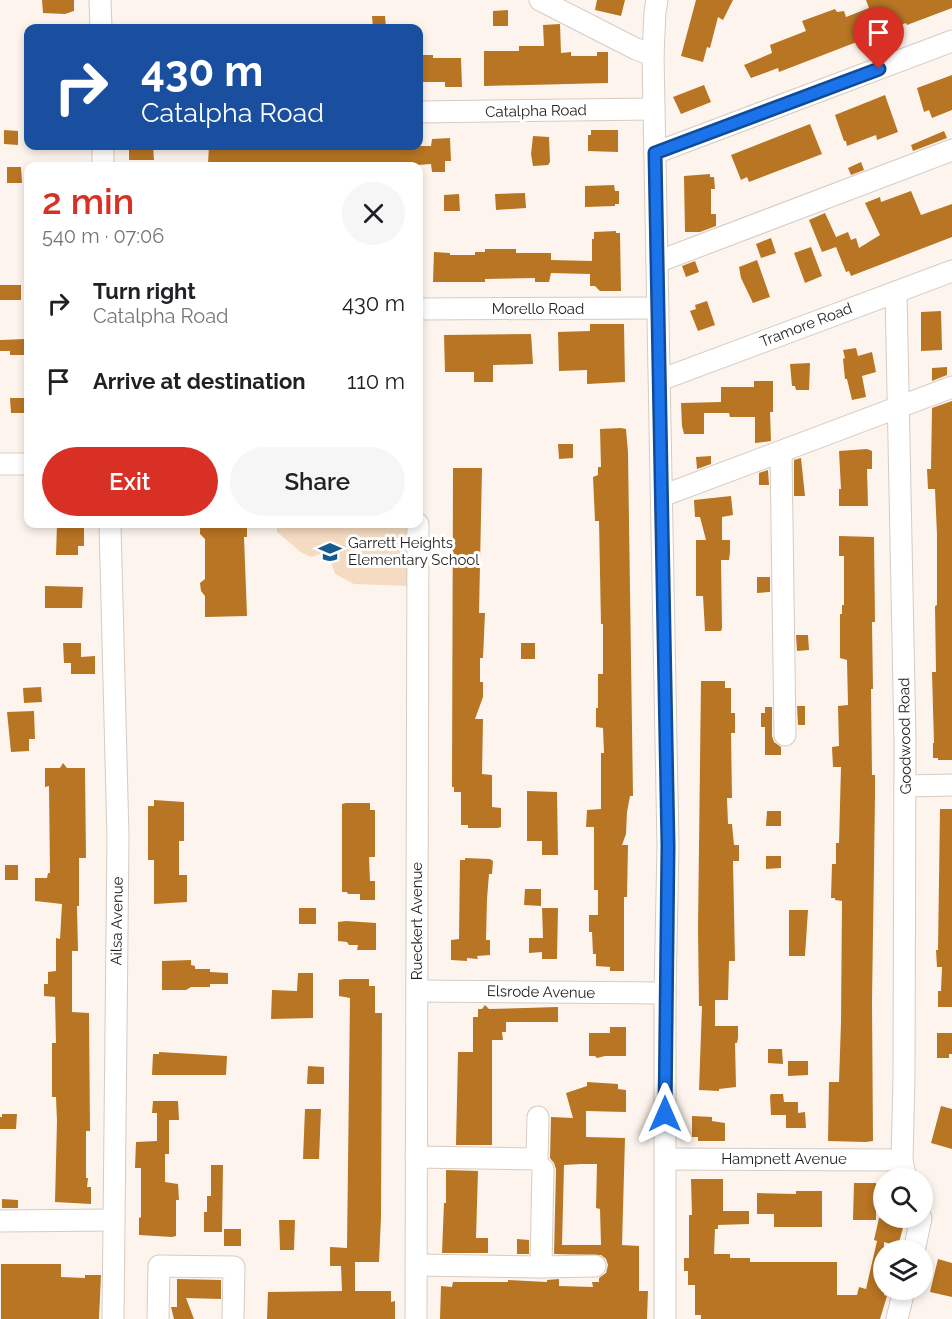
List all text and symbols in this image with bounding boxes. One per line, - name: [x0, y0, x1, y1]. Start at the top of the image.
- pin: [853, 7, 904, 69]
- icon: arrive: [862, 16, 895, 49]
- text: 430 m: [141, 47, 263, 96]
- icon: right: [42, 48, 120, 126]
- text: Catalpha Road: [141, 97, 324, 128]
- street label: Catalpha Road: [485, 101, 587, 121]
- text: 2 min: [42, 180, 134, 222]
- button: close: [342, 182, 405, 245]
- text: 540 m · 07:06: [42, 224, 164, 248]
- text: Turn right: [93, 278, 196, 304]
- icon: right: [42, 287, 75, 320]
- text: 430 m: [342, 290, 405, 316]
- street label: Tramore Road: [757, 299, 855, 351]
- street label: Morello Road: [492, 300, 584, 318]
- text: Catalpha Road: [93, 304, 229, 328]
- icon: arrive: [42, 365, 75, 398]
- text: Arrive at destination: [93, 368, 306, 394]
- text: 110 m: [347, 368, 405, 394]
- button: Exit: [42, 447, 218, 516]
- button: Share: [230, 447, 405, 516]
- place label: Garrett Heights Elementary School: [348, 534, 480, 569]
- school or university icon: Garrett Heights Elementary School: [317, 539, 343, 565]
- street label: Goodwood Road: [895, 677, 915, 795]
- street label: Rueckert Avenue: [408, 862, 426, 980]
- street label: Ailsa Avenue: [107, 876, 127, 966]
- street label: Elsrode Avenue: [487, 982, 596, 1002]
- position arrow: [633, 1082, 697, 1146]
- street label: Hampnett Avenue: [721, 1150, 847, 1168]
- map controls: [873, 1168, 933, 1300]
- button: search: [873, 1168, 933, 1228]
- button: layers: [873, 1240, 933, 1300]

